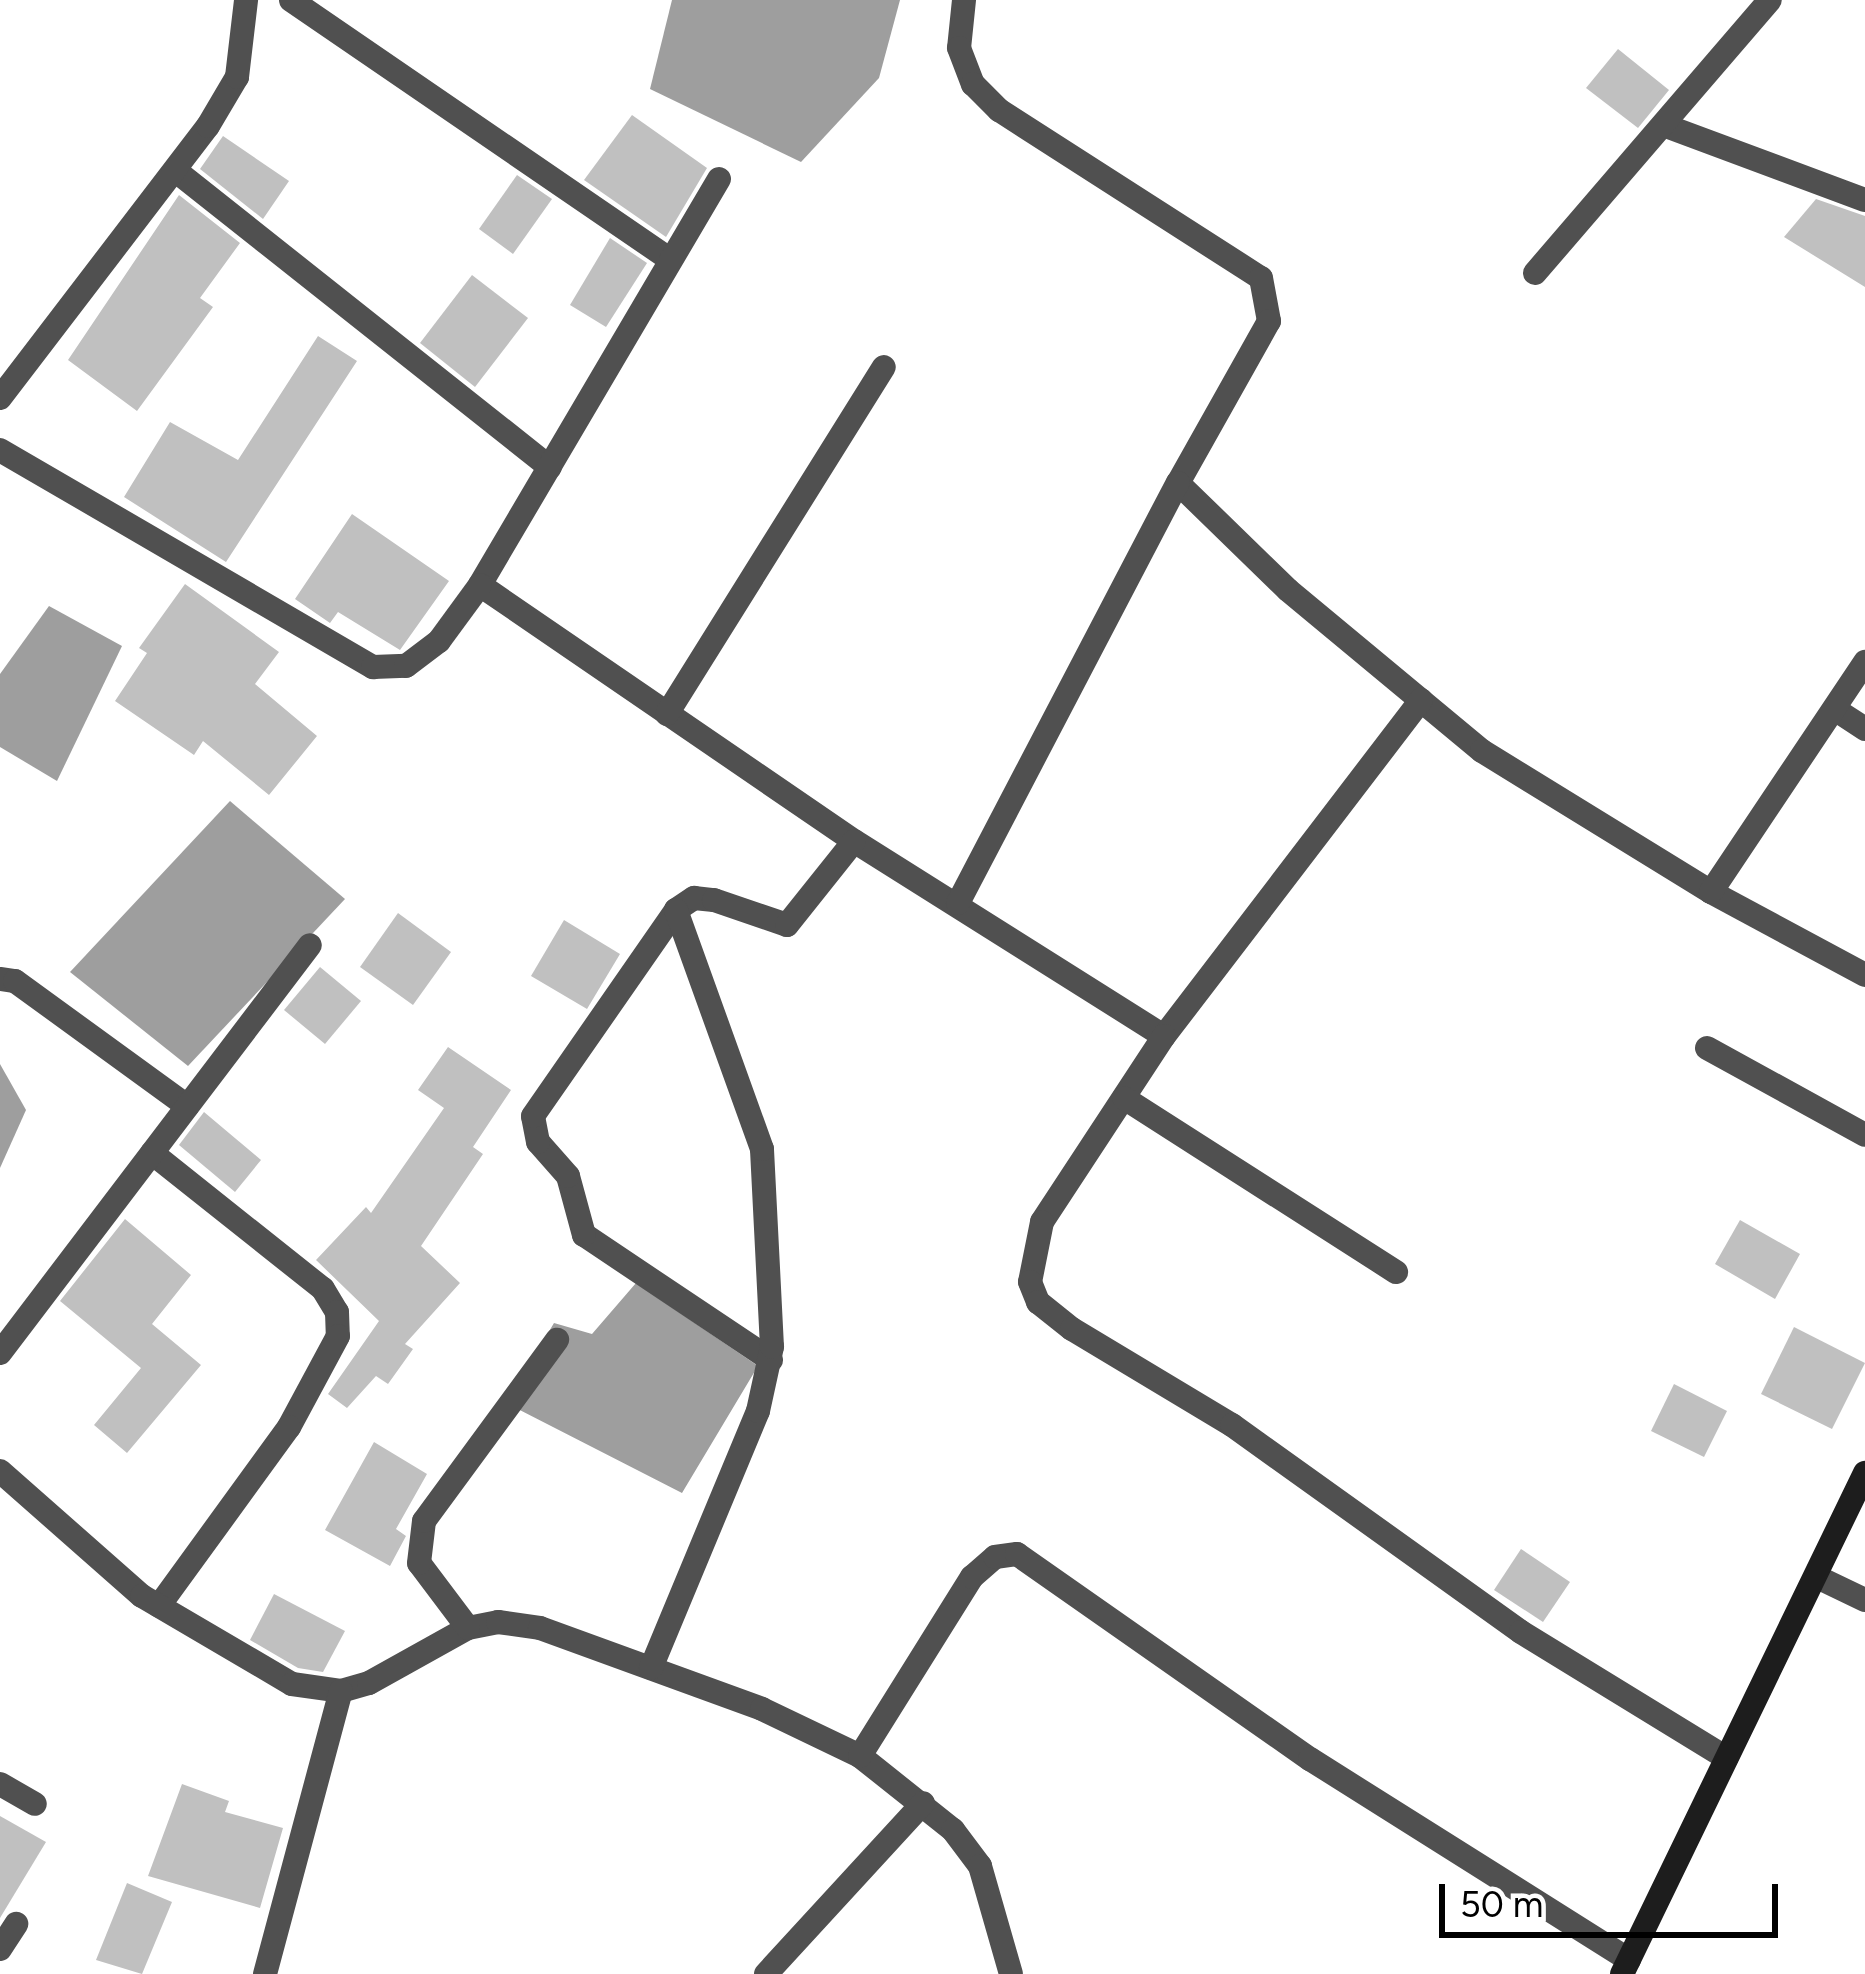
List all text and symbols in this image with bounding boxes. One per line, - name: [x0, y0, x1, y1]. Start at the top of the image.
- scale bar: [1445, 1860, 1784, 1934]
- text: 50 m: [1460, 1883, 1543, 1926]

